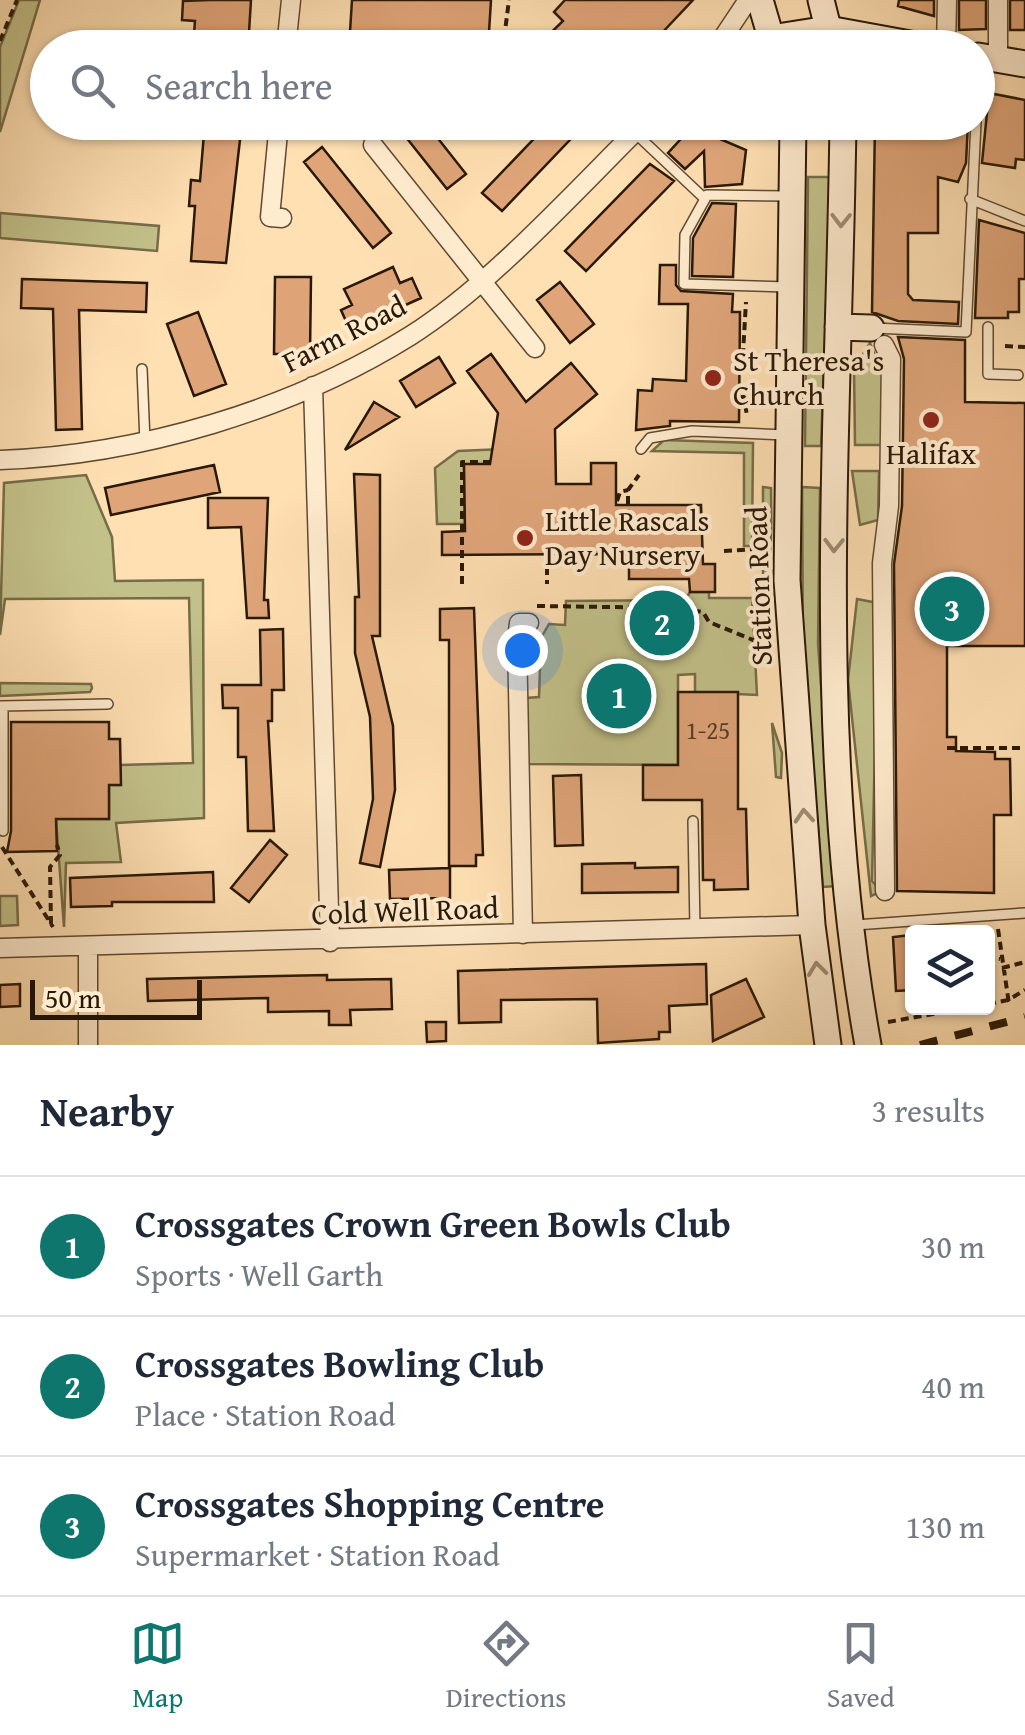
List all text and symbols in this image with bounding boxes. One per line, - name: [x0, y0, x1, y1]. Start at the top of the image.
- search box: [30, 30, 995, 140]
- text: Search here: [145, 57, 333, 113]
- icon: search: [65, 58, 120, 113]
- one-way arrow: [831, 212, 852, 228]
- street label: Farm Road: [274, 283, 413, 383]
- place label: St Theresa's Church: [733, 338, 884, 416]
- marker: St Theresa's Church: [702, 367, 724, 389]
- marker: Halifax: [920, 409, 942, 431]
- place label: Halifax: [886, 431, 977, 475]
- place label: Little Rascals Day Nursery: [545, 498, 710, 576]
- street label: Station Road: [733, 505, 783, 667]
- marker: Little Rascals Day Nursery: [514, 527, 536, 549]
- one-way arrow: [823, 538, 845, 553]
- pin: 3: [920, 572, 984, 646]
- pin: 2: [630, 586, 694, 660]
- your location: [497, 625, 548, 676]
- pin: 1: [586, 658, 652, 734]
- house number: 1-25: [686, 712, 730, 748]
- one-way arrow: [793, 808, 815, 824]
- street label: Cold Well Road: [311, 885, 499, 935]
- map controls: [905, 925, 995, 1015]
- button: layers: [905, 925, 995, 1015]
- one-way arrow: [808, 961, 829, 977]
- scale bar: [30, 975, 202, 1020]
- text: 50 m: [45, 977, 101, 1018]
- text: Nearby: [40, 1080, 174, 1141]
- text: 3 results: [872, 1087, 985, 1134]
- text: Crossgates Crown Green Bowls Club: [135, 1195, 731, 1251]
- text: 1: [64, 1223, 81, 1270]
- text: 30 m: [921, 1223, 985, 1270]
- text: Sports · Well Garth: [135, 1251, 383, 1298]
- text: Crossgates Bowling Club: [135, 1335, 544, 1391]
- text: 2: [64, 1363, 81, 1410]
- text: 40 m: [921, 1363, 985, 1410]
- text: Place · Station Road: [135, 1391, 396, 1438]
- text: Crossgates Shopping Centre: [135, 1475, 605, 1531]
- text: 3: [64, 1503, 81, 1550]
- text: 130 m: [906, 1503, 985, 1550]
- text: Supermarket · Station Road: [135, 1531, 500, 1578]
- tab: Map: [130, 1616, 185, 1717]
- tab: Directions: [446, 1616, 566, 1717]
- tab: Saved: [827, 1616, 895, 1717]

